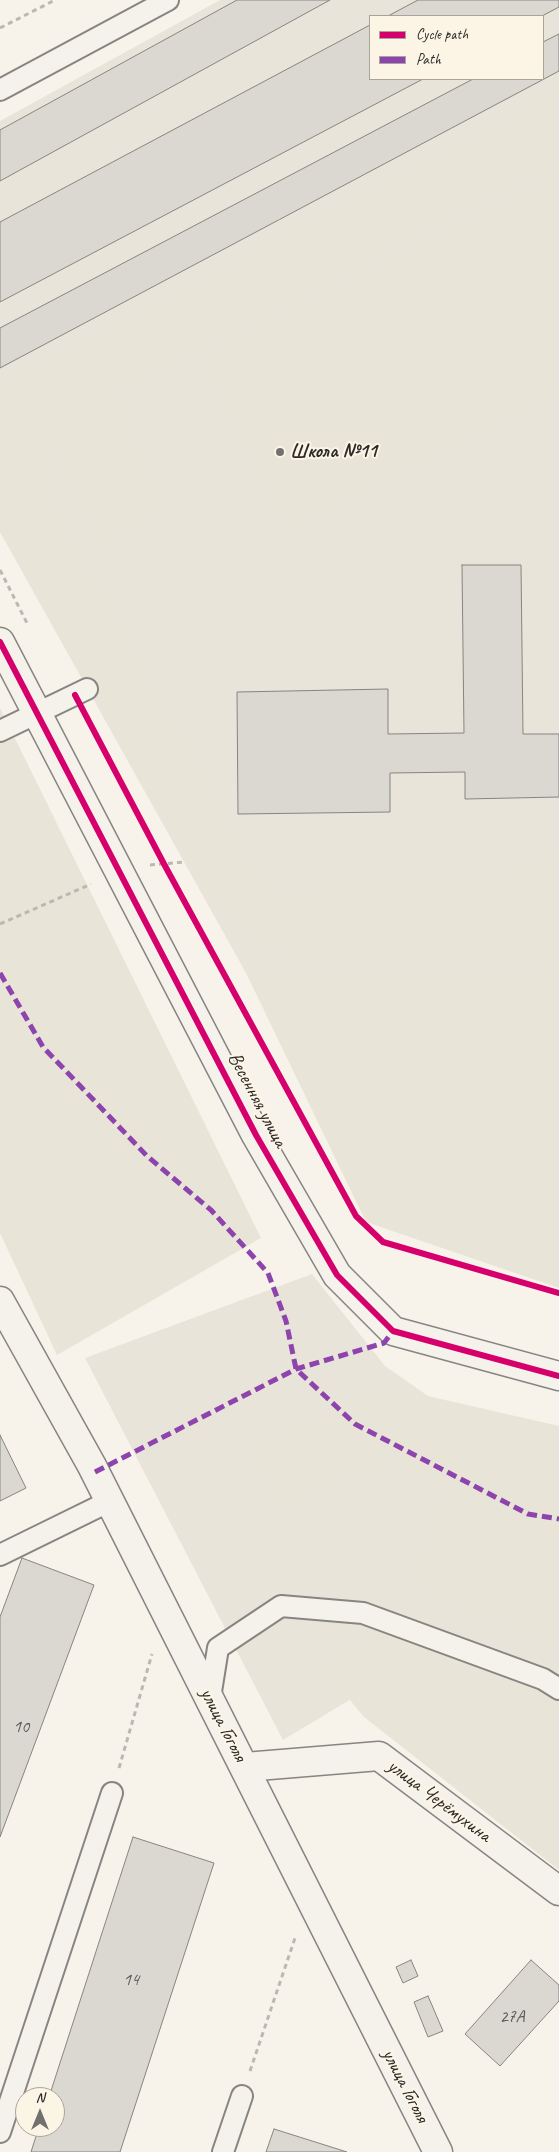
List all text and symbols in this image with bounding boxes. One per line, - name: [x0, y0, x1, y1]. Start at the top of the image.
- legend: [369, 15, 544, 80]
- text: Cycle path: [416, 25, 468, 44]
- text: Path: [416, 50, 441, 69]
- place label: Школа №11: [290, 440, 377, 464]
- marker: Школа №11: [274, 446, 286, 458]
- street label: Весенняя улица: [222, 1048, 292, 1152]
- street label: улица Гоголя: [194, 1684, 252, 1766]
- house number: 10: [13, 1716, 29, 1738]
- street label: улица Черёмухина: [382, 1754, 496, 1848]
- house number: 14: [123, 1969, 139, 1991]
- house number: 27А: [499, 2006, 525, 2028]
- street label: улица Гоголя: [376, 2045, 434, 2127]
- north arrow: [15, 2087, 65, 2137]
- text: N: [36, 2089, 44, 2106]

